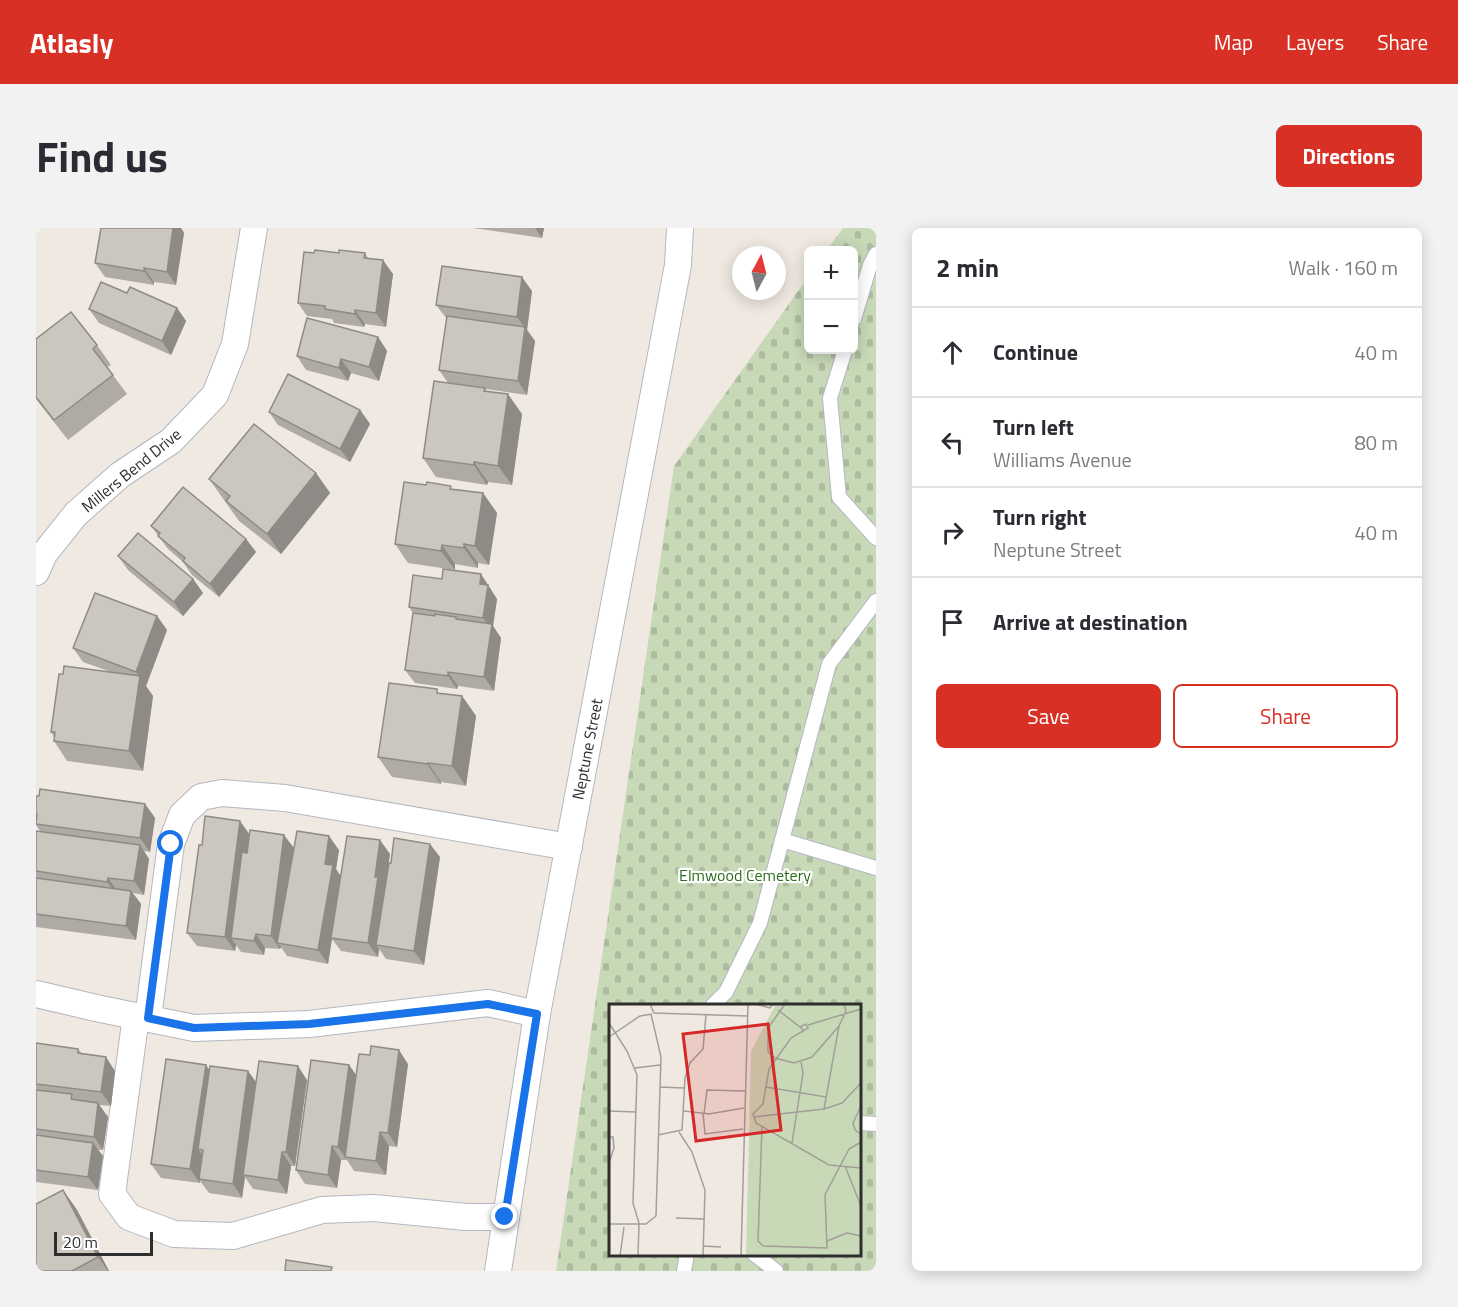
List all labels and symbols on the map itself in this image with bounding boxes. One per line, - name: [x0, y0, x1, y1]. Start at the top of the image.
- north arrow: [732, 246, 786, 300]
- street label: Millers Bend Drive: [76, 422, 186, 518]
- street label: Neptune Street: [565, 696, 609, 802]
- route start: [157, 830, 183, 856]
- park label: Elmwood Cemetery: [679, 863, 811, 887]
- inset map: [609, 1004, 861, 1256]
- route end: [491, 1203, 517, 1229]
- scale bar: [54, 1229, 153, 1256]

